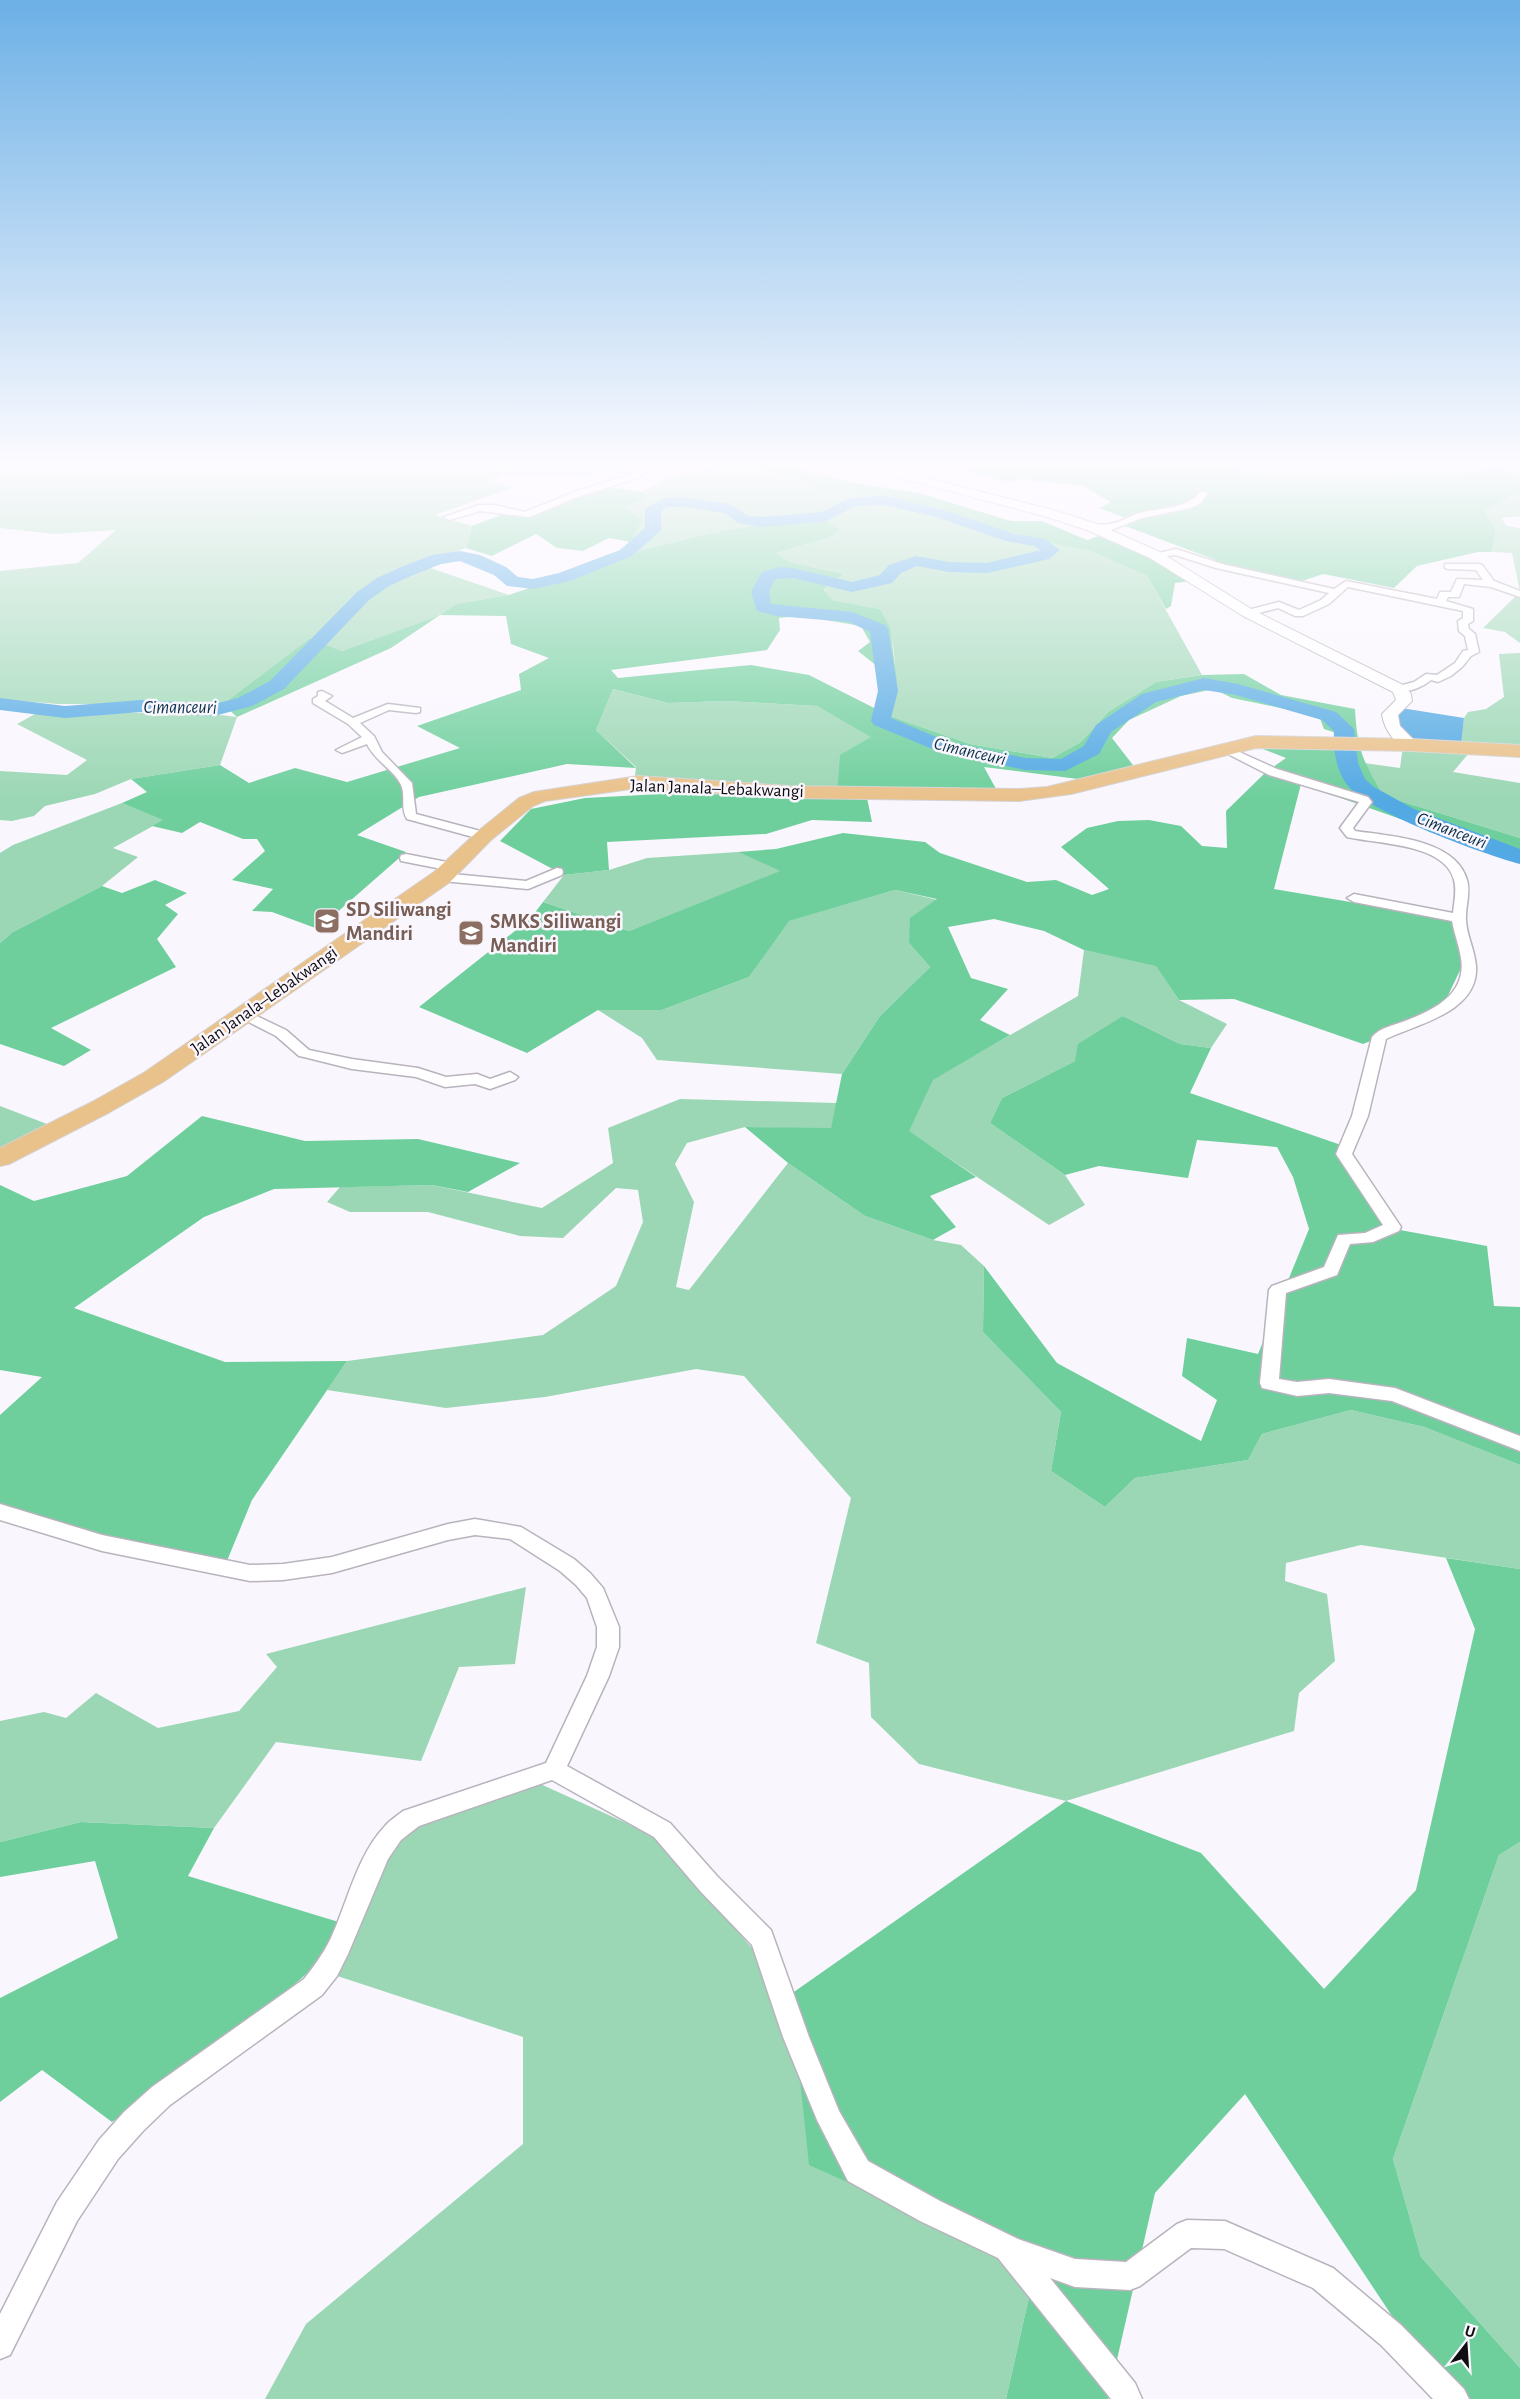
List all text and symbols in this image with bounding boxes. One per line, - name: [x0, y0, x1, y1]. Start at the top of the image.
- water label: Cimanceuri: [143, 699, 217, 717]
- water label: Cimanceuri: [932, 735, 1008, 769]
- street label: Jalan Janala–Lebakwangi: [630, 777, 804, 801]
- water label: Cimanceuri: [1414, 809, 1489, 852]
- place label: SD Siliwangi Mandiri: [346, 899, 452, 944]
- school or university icon: SD Siliwangi Mandiri: [312, 906, 342, 936]
- place label: SMKS Siliwangi Mandiri: [490, 911, 621, 956]
- school or university icon: SMKS Siliwangi Mandiri: [456, 918, 486, 948]
- street label: Jalan Janala–Lebakwangi: [188, 944, 341, 1058]
- north arrow: [1436, 2315, 1496, 2375]
- text: U: [1463, 2322, 1477, 2341]

